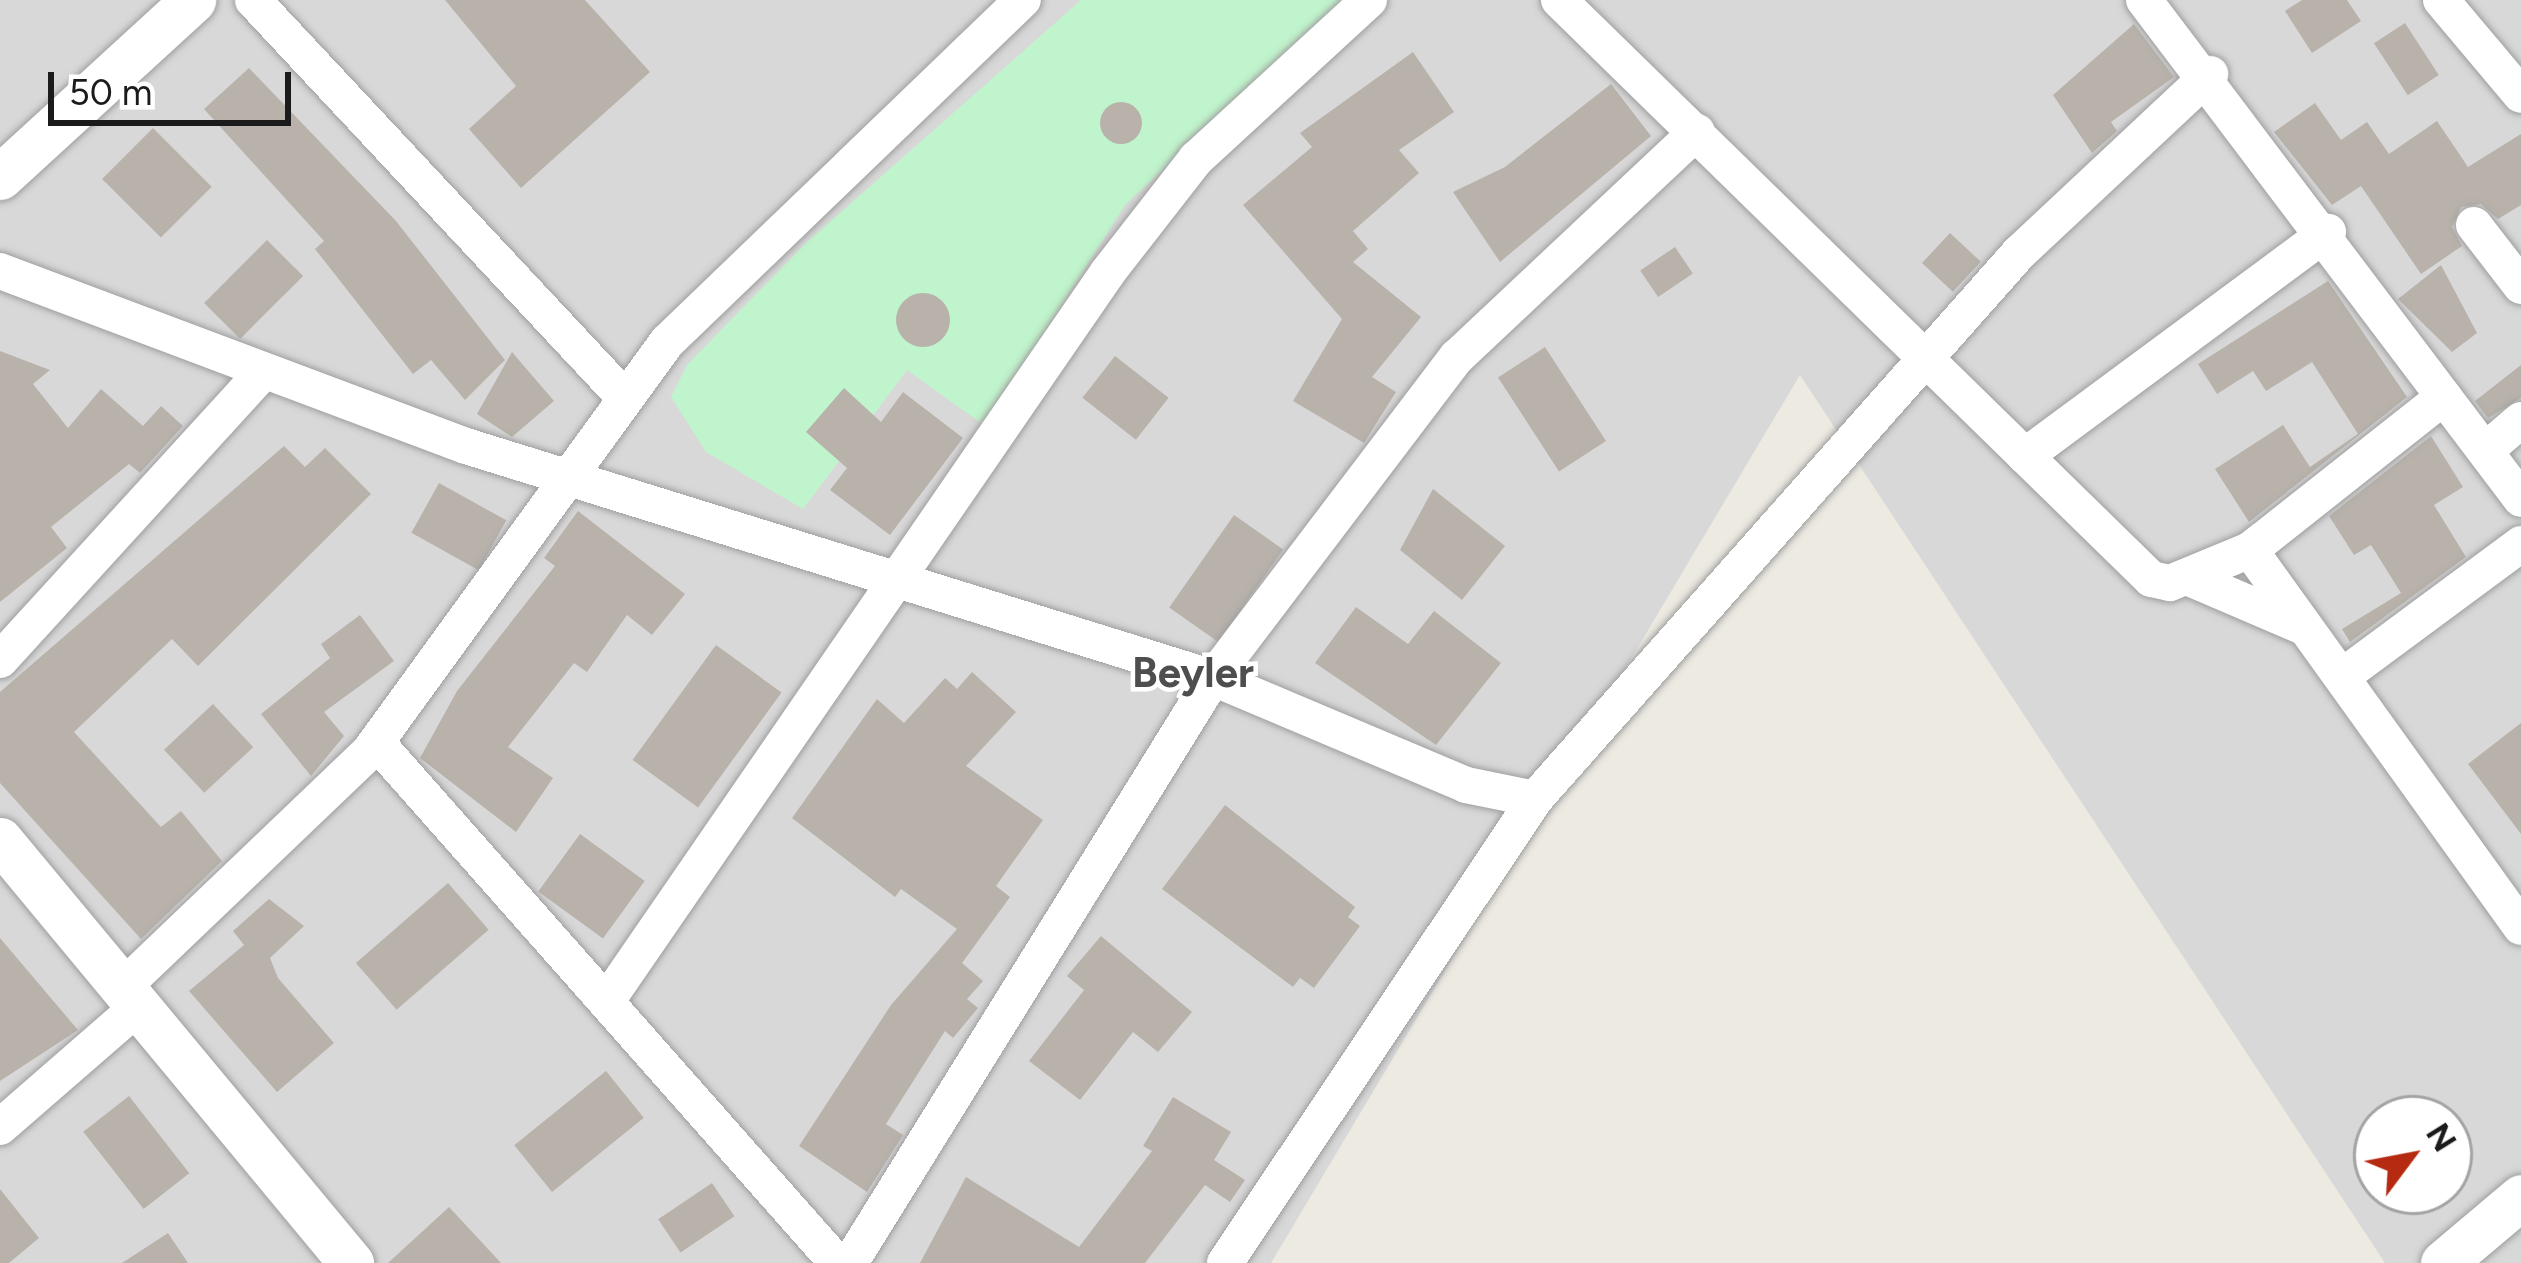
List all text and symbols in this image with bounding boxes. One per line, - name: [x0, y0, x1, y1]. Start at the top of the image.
- scale bar: [54, 48, 297, 122]
- text: 50 m: [69, 71, 152, 114]
- district label: Beyler: [1132, 648, 1254, 698]
- north arrow: [2353, 1095, 2473, 1215]
- text: N: [2418, 1116, 2465, 1158]

